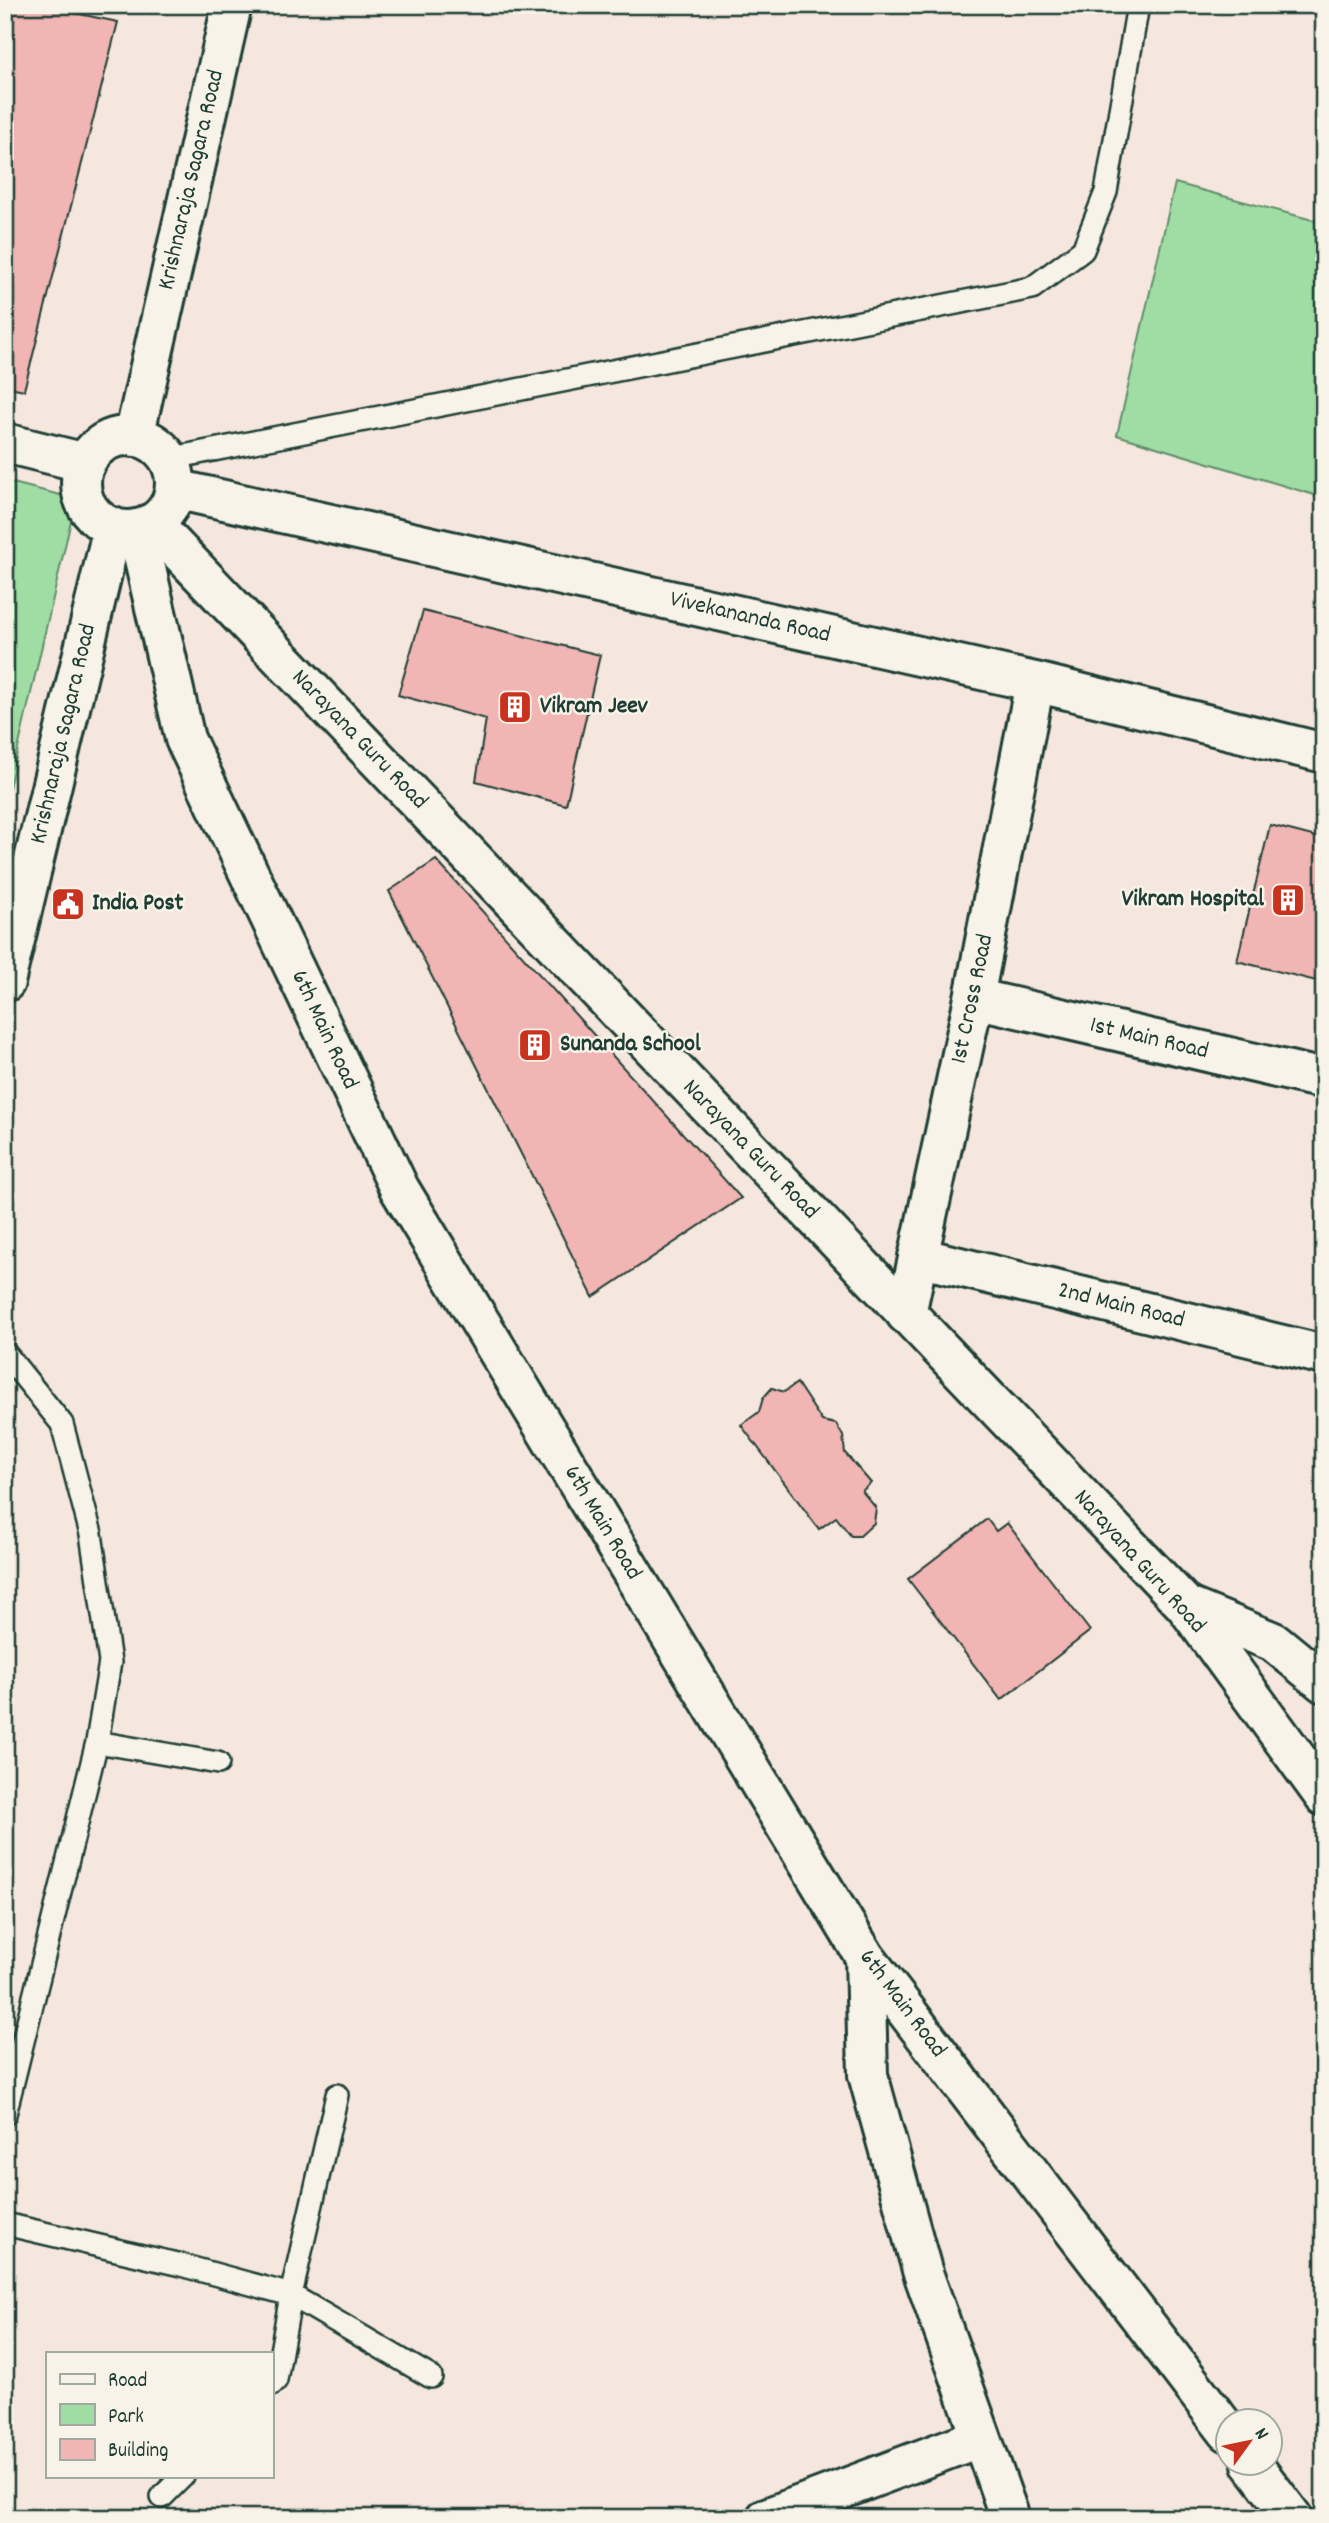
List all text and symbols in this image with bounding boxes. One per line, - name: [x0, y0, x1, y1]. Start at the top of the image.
- street label: Krishnaraja Sagara Road: [150, 66, 234, 294]
- street label: Vivekananda Road: [666, 583, 834, 653]
- street label: Krishnaraja Sagara Road: [22, 620, 106, 848]
- street label: Narayana Guru Road: [283, 662, 435, 818]
- building icon: Vikram Jeev: [496, 688, 534, 726]
- place label: Vikram Jeev: [540, 690, 649, 724]
- building icon: Vikram Hospital: [1269, 881, 1307, 919]
- place label: Vikram Hospital: [1122, 883, 1264, 917]
- public building icon: India Post: [49, 885, 87, 923]
- place label: India Post: [92, 887, 184, 921]
- street label: 1st Cross Road: [943, 931, 1003, 1067]
- street label: 6th Main Road: [281, 965, 367, 1095]
- street label: 1st Main Road: [1086, 1009, 1212, 1069]
- building icon: Sunanda School: [516, 1026, 554, 1064]
- place label: Sunanda School: [560, 1028, 701, 1062]
- street label: Narayana Guru Road: [674, 1072, 826, 1228]
- street label: 2nd Main Road: [1054, 1274, 1188, 1338]
- street label: 6th Main Road: [554, 1459, 650, 1587]
- street label: Narayana Guru Road: [1065, 1482, 1213, 1642]
- street label: 6th Main Road: [850, 1943, 954, 2065]
- legend: [46, 2352, 273, 2478]
- text: Road: [108, 2367, 147, 2397]
- text: Park: [108, 2403, 144, 2433]
- north arrow: [1214, 2408, 1284, 2478]
- text: N: [1246, 2423, 1274, 2446]
- text: Building: [108, 2437, 168, 2467]

